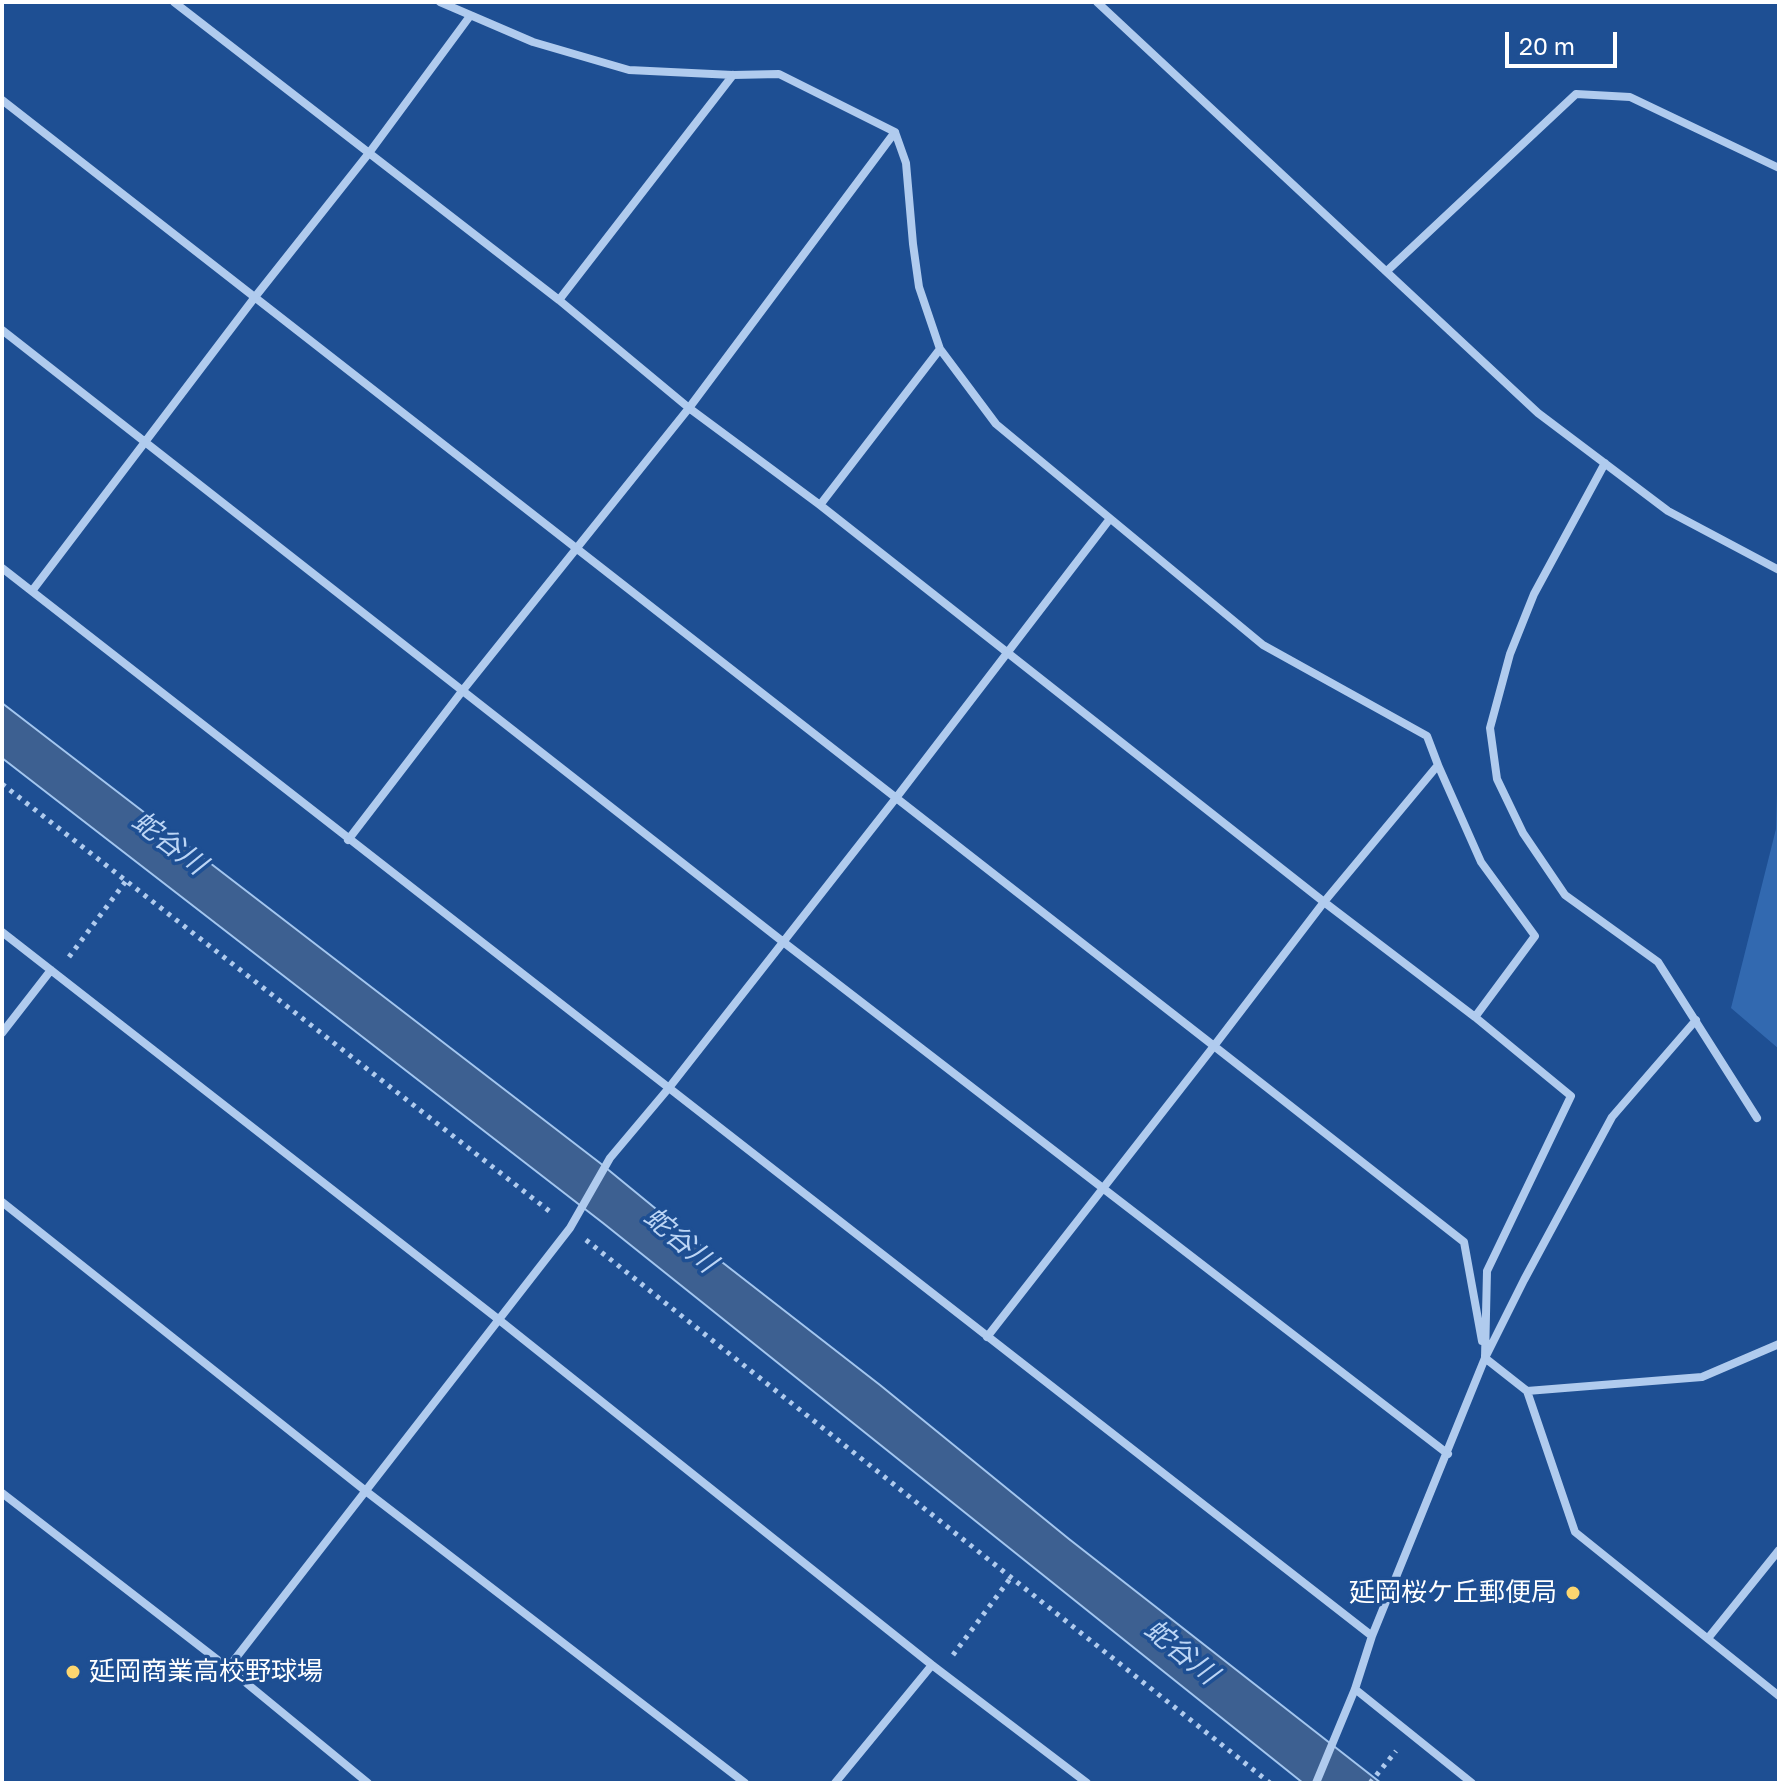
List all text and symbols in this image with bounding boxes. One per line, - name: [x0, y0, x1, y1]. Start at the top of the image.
- scale bar: [1509, 16, 1621, 66]
- text: 20 m: [1519, 31, 1575, 60]
- water label: 蛇谷川: [125, 804, 213, 882]
- water label: 蛇谷川: [637, 1200, 723, 1280]
- place label: 延岡桜ケ丘郵便局: [1349, 1577, 1557, 1609]
- marker: 延岡桜ケ丘郵便局: [1564, 1584, 1582, 1602]
- water label: 蛇谷川: [1138, 1613, 1224, 1691]
- place label: 延岡商業高校野球場: [89, 1656, 323, 1688]
- marker: 延岡商業高校野球場: [64, 1663, 82, 1681]

